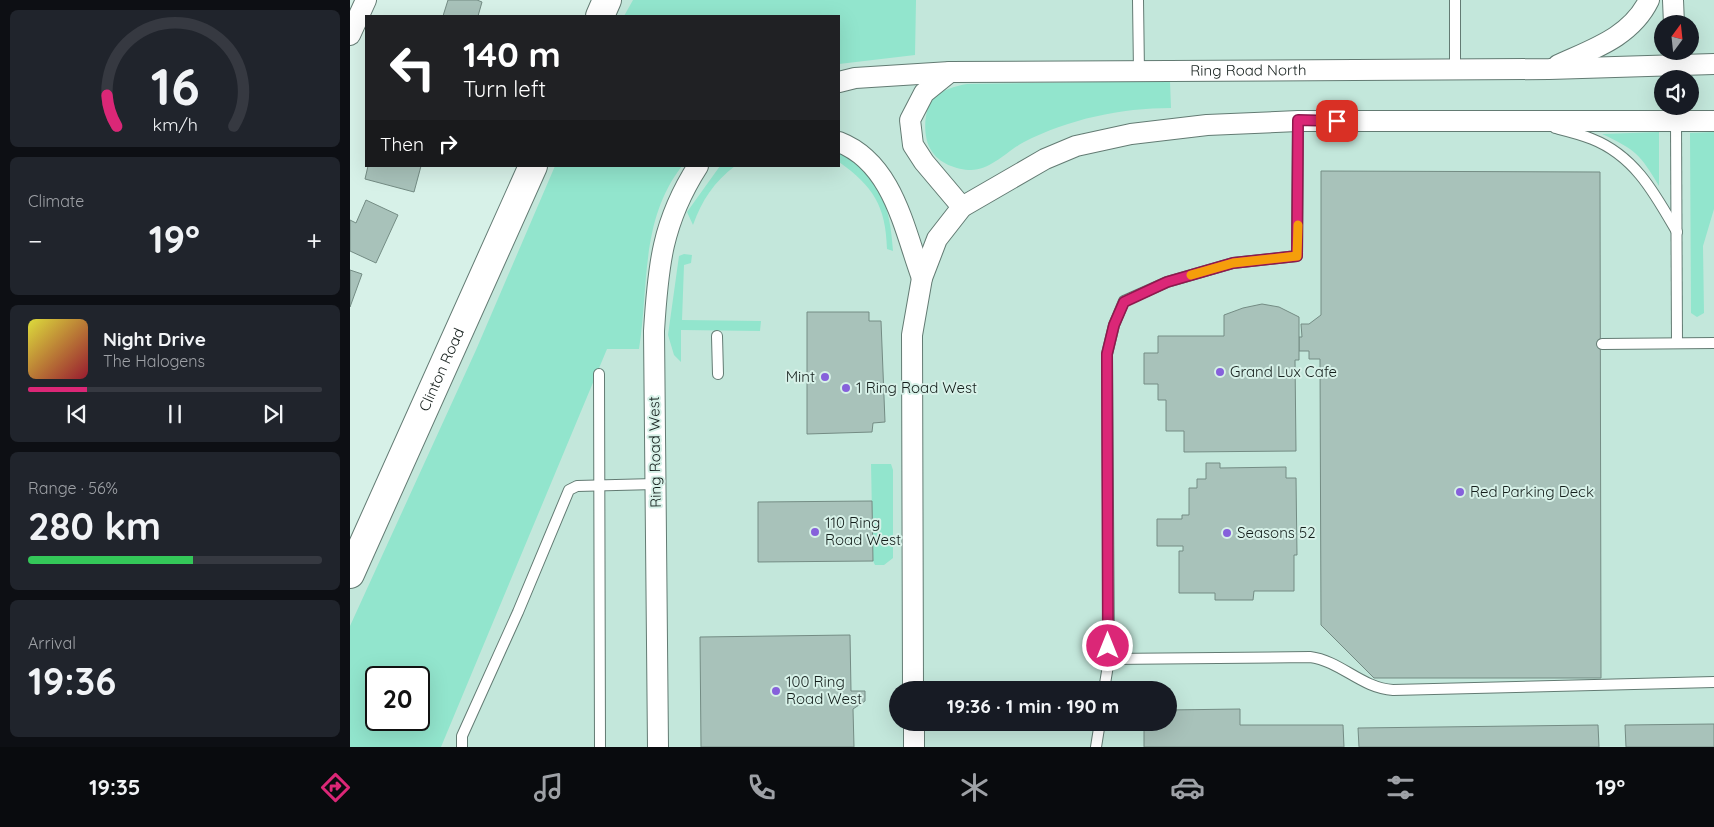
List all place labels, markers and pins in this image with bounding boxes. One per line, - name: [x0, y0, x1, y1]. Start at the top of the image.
- pin: [1316, 100, 1358, 142]
- place label: Grand Lux Cafe: [1230, 362, 1337, 381]
- marker: Grand Lux Cafe: [1214, 366, 1226, 378]
- place label: Mint: [786, 367, 815, 386]
- marker: Mint: [819, 371, 831, 383]
- place label: 1 Ring Road West: [856, 378, 977, 397]
- marker: 1 Ring Road West: [840, 382, 852, 394]
- place label: Red Parking Deck: [1470, 482, 1594, 501]
- marker: Red Parking Deck: [1454, 486, 1466, 498]
- place label: 110 Ring Road West: [825, 513, 901, 549]
- place label: Seasons 52: [1237, 523, 1315, 542]
- marker: 110 Ring Road West: [809, 526, 821, 538]
- marker: Seasons 52: [1221, 527, 1233, 539]
- place label: 100 Ring Road West: [786, 672, 862, 708]
- marker: 100 Ring Road West: [770, 685, 782, 697]

